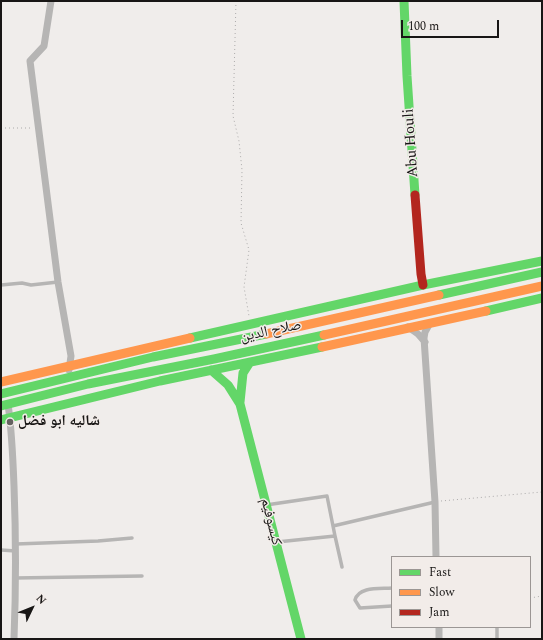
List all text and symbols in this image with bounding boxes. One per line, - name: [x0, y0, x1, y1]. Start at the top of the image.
- scale bar: [403, 12, 501, 38]
- text: 100 m: [408, 17, 439, 36]
- street label: Abu Houli: [401, 108, 423, 178]
- street label: صلاح الدين: [239, 317, 303, 347]
- place label: شاليه ابو فضل: [18, 413, 100, 431]
- marker: شاليه ابو فضل: [5, 417, 15, 427]
- street label: كيسوفيم: [255, 496, 285, 548]
- legend: [391, 556, 531, 628]
- text: Fast: [429, 563, 451, 582]
- text: Slow: [429, 583, 454, 602]
- north arrow: [12, 588, 52, 628]
- text: N: [32, 590, 50, 609]
- text: Jam: [429, 603, 450, 622]

